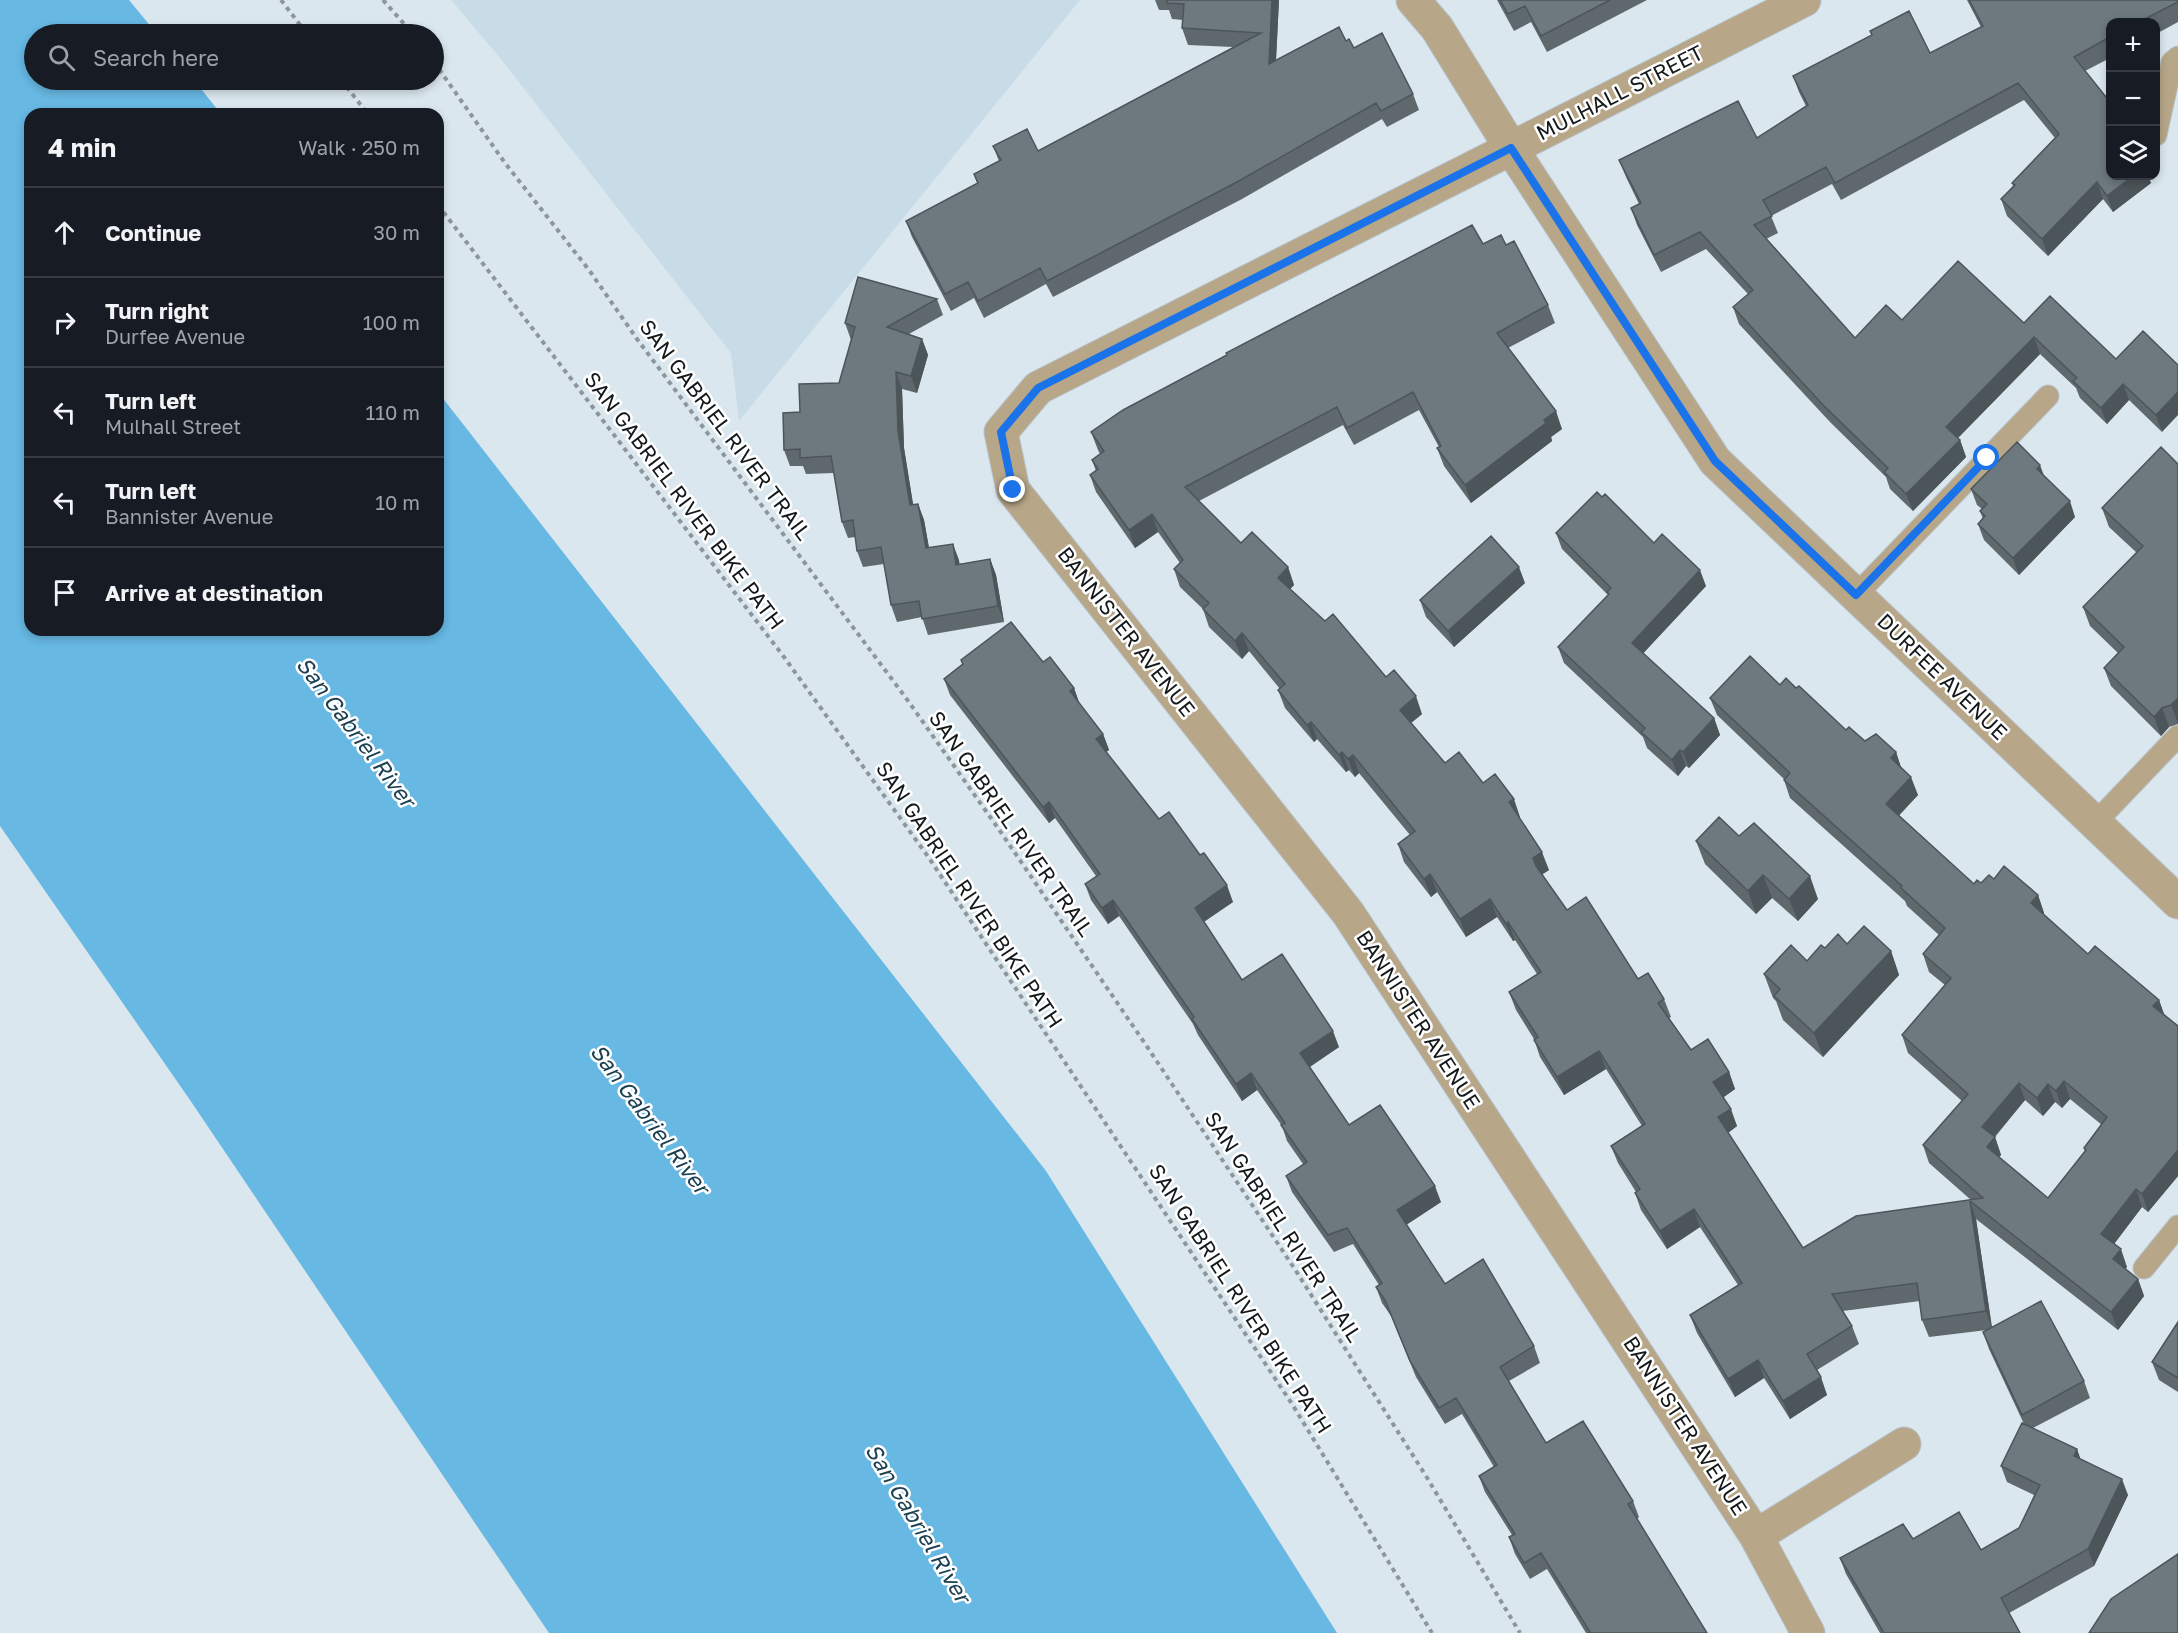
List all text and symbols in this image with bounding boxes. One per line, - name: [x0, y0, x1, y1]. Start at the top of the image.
- map controls: [2106, 18, 2160, 180]
- button: +: [2106, 18, 2160, 72]
- search box: [24, 24, 444, 90]
- street label: MULHALL STREET: [1532, 39, 1707, 145]
- icon: search: [45, 41, 78, 74]
- text: Search here: [93, 44, 219, 71]
- button: −: [2106, 72, 2160, 126]
- button: layers: [2106, 126, 2160, 180]
- text: 4 min: [48, 132, 116, 163]
- text: Walk · 250 m: [298, 135, 420, 159]
- icon: ahead: [48, 216, 81, 249]
- text: Continue: [105, 219, 201, 246]
- text: 30 m: [373, 220, 420, 244]
- text: Turn right: [105, 297, 209, 324]
- icon: right: [48, 306, 81, 339]
- text: 100 m: [363, 310, 420, 334]
- street label: SAN GABRIEL RIVER TRAIL: [634, 314, 817, 545]
- text: Durfee Avenue: [105, 324, 245, 348]
- street label: SAN GABRIEL RIVER BIKE PATH: [579, 366, 790, 634]
- text: Turn left: [105, 387, 196, 414]
- icon: left: [48, 396, 81, 429]
- text: 110 m: [366, 400, 420, 424]
- text: Mulhall Street: [105, 414, 241, 438]
- route start: [1973, 444, 1999, 470]
- route end: [999, 476, 1025, 502]
- text: Turn left: [105, 477, 196, 504]
- icon: left: [48, 486, 81, 519]
- text: 10 m: [375, 490, 420, 514]
- text: Bannister Avenue: [105, 504, 273, 528]
- street label: BANNISTER AVENUE: [1053, 541, 1201, 721]
- icon: arrive: [48, 576, 81, 609]
- text: Arrive at destination: [105, 579, 323, 606]
- street label: DURFEE AVENUE: [1872, 608, 2013, 745]
- water label: San Gabriel River: [291, 651, 424, 815]
- street label: SAN GABRIEL RIVER TRAIL: [924, 706, 1100, 941]
- street label: SAN GABRIEL RIVER BIKE PATH: [871, 756, 1069, 1033]
- street label: BANNISTER AVENUE: [1351, 925, 1486, 1114]
- water label: San Gabriel River: [585, 1038, 718, 1202]
- street label: SAN GABRIEL RIVER TRAIL: [1200, 1107, 1368, 1346]
- street label: SAN GABRIEL RIVER BIKE PATH: [1144, 1159, 1338, 1438]
- street label: BANNISTER AVENUE: [1618, 1331, 1753, 1520]
- water label: San Gabriel River: [860, 1438, 978, 1610]

